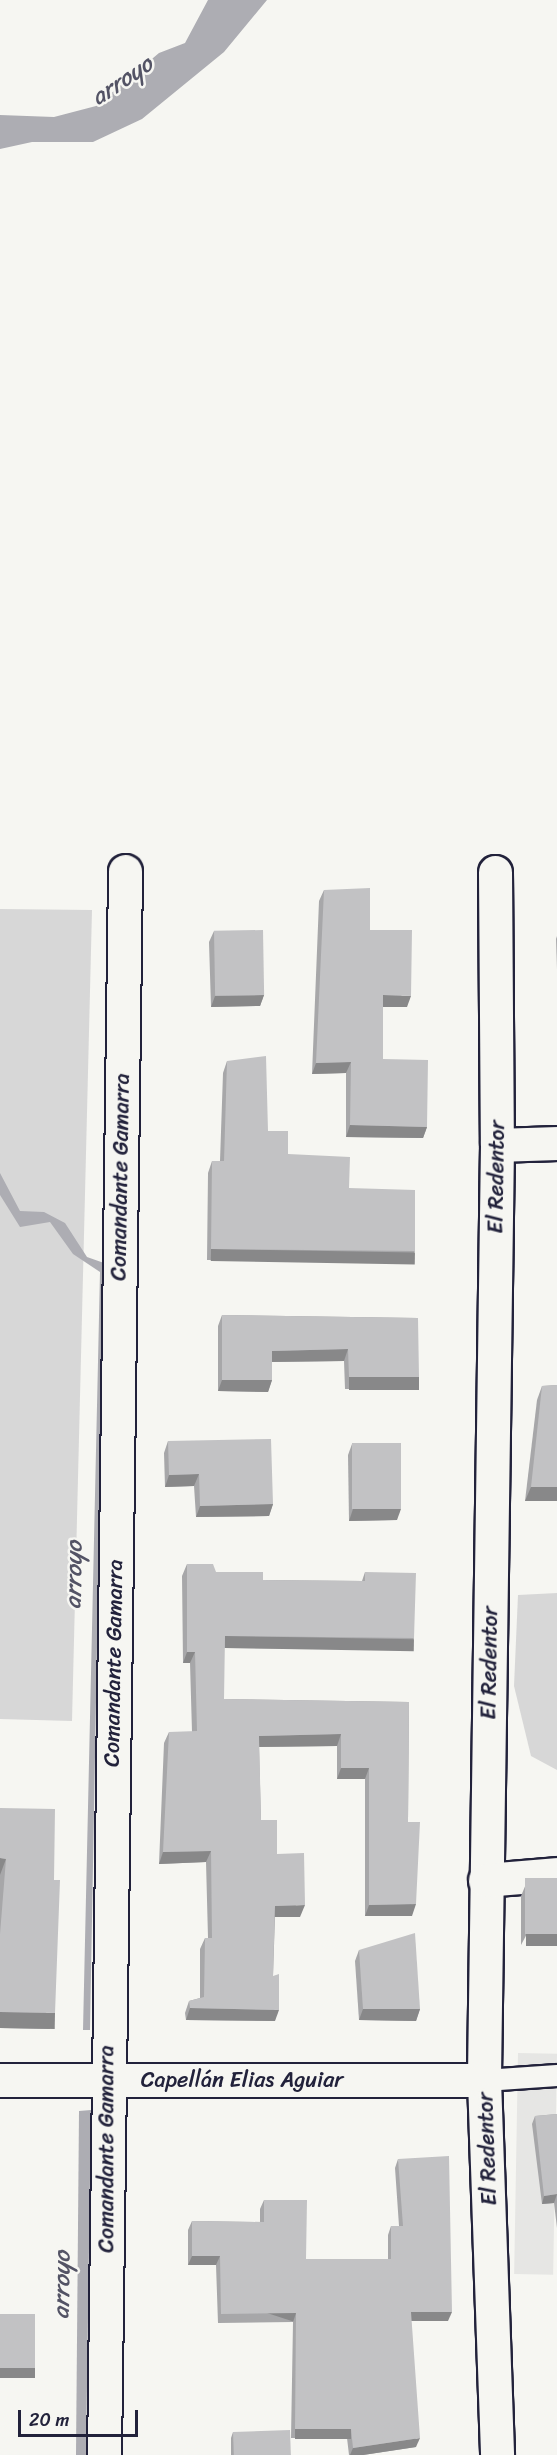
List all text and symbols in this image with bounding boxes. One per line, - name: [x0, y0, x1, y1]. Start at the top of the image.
- water label: arroyo: [86, 50, 158, 112]
- street label: Comandante Gamarra: [105, 1073, 135, 1281]
- street label: El Redentor: [482, 1121, 510, 1233]
- water label: arroyo: [59, 1541, 89, 1609]
- street label: Comandante Gamarra: [98, 1559, 128, 1767]
- street label: El Redentor: [475, 1607, 503, 1719]
- street label: Comandante Gamarra: [93, 2045, 119, 2253]
- street label: Capellán Elias Aguiar: [140, 2067, 344, 2093]
- street label: El Redentor: [472, 2092, 502, 2206]
- water label: arroyo: [47, 2251, 77, 2319]
- scale bar: [21, 2398, 141, 2436]
- text: 20 m: [29, 2404, 69, 2436]

